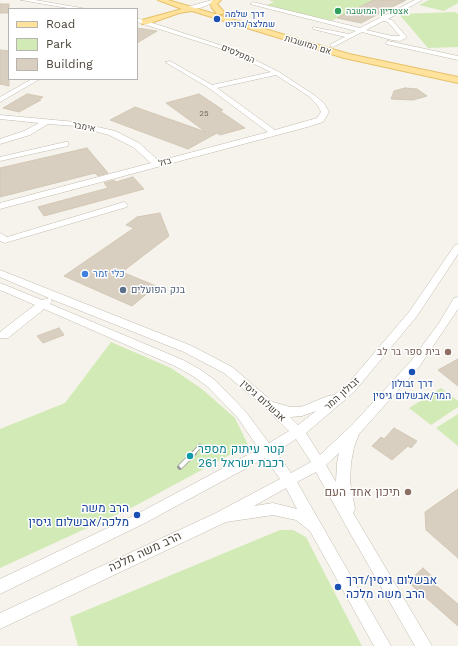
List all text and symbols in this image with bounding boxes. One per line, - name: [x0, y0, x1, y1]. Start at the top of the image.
- marker: אצטדיון המושבה: [333, 6, 343, 16]
- place label: אצטדיון המושבה: [346, 6, 409, 16]
- legend: [8, 8, 138, 80]
- place label: דרך שלמה שמלצר/גרניט: [225, 9, 275, 30]
- marker: דרך שלמה שמלצר/גרניט: [212, 14, 222, 24]
- text: Road: [46, 17, 75, 31]
- street label: אם המושבות: [283, 33, 333, 57]
- text: Park: [46, 37, 72, 51]
- street label: המפלסים: [220, 42, 256, 66]
- text: Building: [46, 57, 93, 71]
- house number: 25: [199, 109, 209, 119]
- street label: אימבר: [72, 119, 96, 135]
- street label: בזל: [158, 155, 172, 169]
- place label: כלי זמר: [93, 268, 125, 280]
- marker: כלי זמר: [80, 269, 90, 279]
- place label: בנק הפועלים: [131, 284, 185, 296]
- marker: בנק הפועלים: [118, 285, 128, 295]
- place label: בית ספר בר לב: [377, 346, 440, 358]
- marker: בית ספר בר לב: [443, 347, 453, 357]
- marker: דרך זבולון המר/אבשלום גיסין: [407, 367, 417, 377]
- street label: זבולון המר: [322, 375, 362, 413]
- street label: אבשלום גיסין: [238, 378, 288, 424]
- place label: דרך זבולון המר/אבשלום גיסין: [373, 378, 451, 402]
- place label: קטר עיתוק מספר 261 רכבת ישראל: [198, 442, 285, 470]
- marker: קטר עיתוק מספר 261 רכבת ישראל: [185, 451, 195, 461]
- place label: תיכון אחד העם: [324, 485, 400, 499]
- marker: תיכון אחד העם: [403, 487, 413, 497]
- place label: הרב משה מלכה/אבשלום גיסין: [29, 501, 129, 529]
- marker: הרב משה מלכה/אבשלום גיסין: [132, 510, 142, 520]
- street label: הרב משה מלכה: [106, 529, 184, 575]
- place label: אבשלום גיסין/דרך הרב משה מלכה: [346, 573, 437, 601]
- marker: אבשלום גיסין/דרך הרב משה מלכה: [333, 582, 343, 592]

